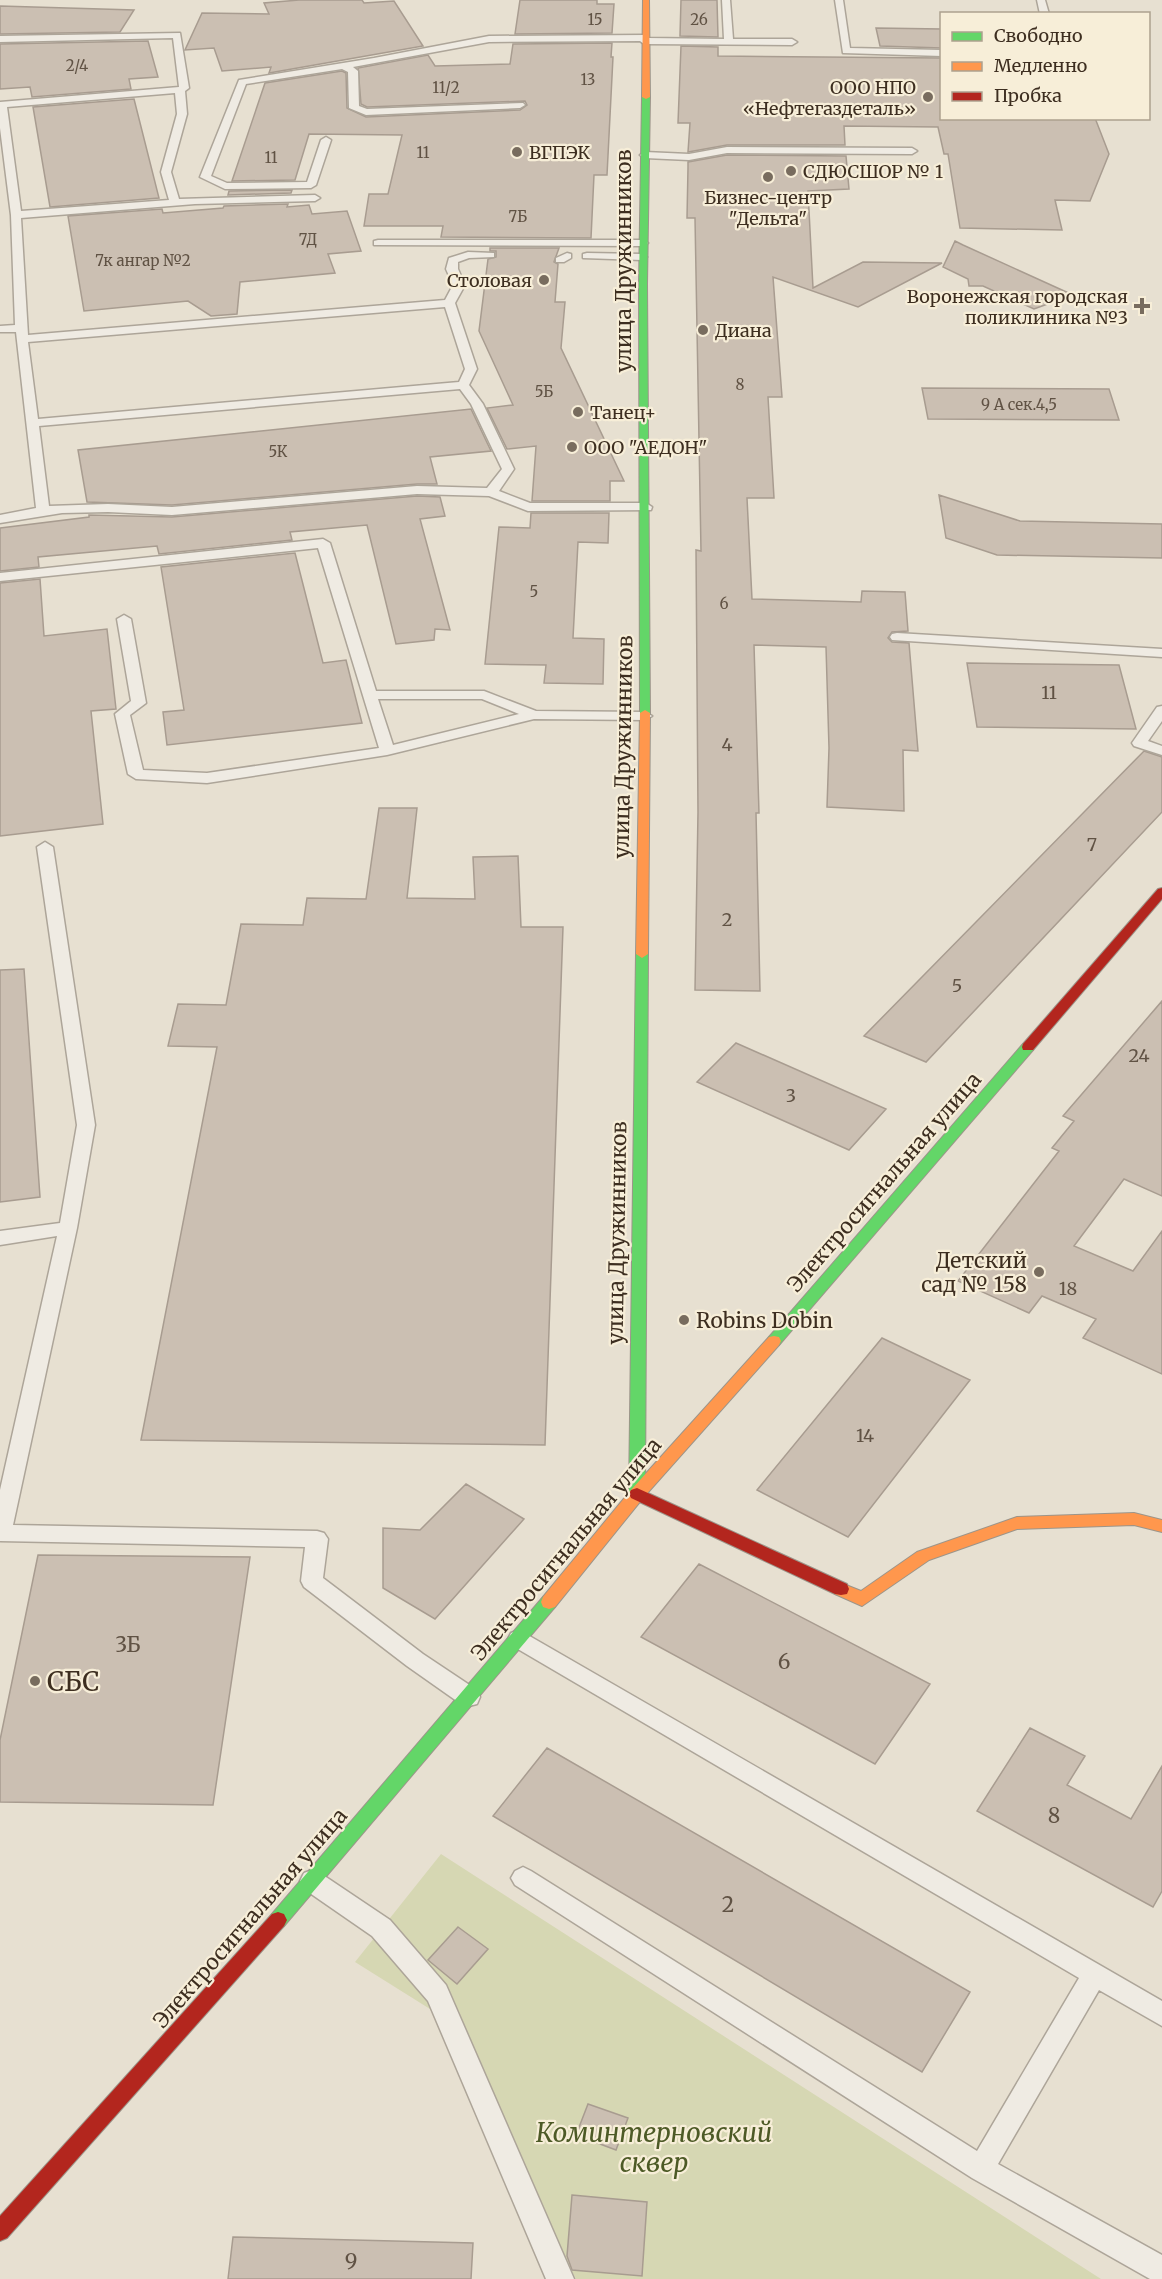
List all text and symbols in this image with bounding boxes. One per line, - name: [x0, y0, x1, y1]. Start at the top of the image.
- house number: 15: [587, 10, 603, 29]
- house number: 26: [690, 10, 708, 29]
- legend: [940, 12, 1150, 120]
- text: Свободно: [994, 24, 1082, 47]
- text: Медленно: [994, 54, 1087, 77]
- house number: 2/4: [66, 56, 88, 75]
- house number: 13: [581, 70, 595, 89]
- place label: ООО НПО «Нефтегаздеталь»: [743, 76, 916, 120]
- house number: 11/2: [432, 78, 460, 97]
- text: Пробка: [994, 84, 1062, 107]
- marker: ООО НПО «Нефтегаздеталь»: [921, 90, 935, 104]
- place label: ВГПЭК: [529, 141, 590, 164]
- house number: 11: [416, 143, 430, 162]
- marker: ВГПЭК: [510, 145, 524, 159]
- house number: 11: [264, 148, 278, 167]
- street label: улица Дружинников: [610, 149, 637, 373]
- place label: СДЮСШОР № 1: [803, 160, 943, 183]
- marker: СДЮСШОР № 1: [784, 164, 798, 178]
- marker: Бизнес-центр "Дельта": [761, 170, 775, 184]
- place label: Бизнес-центр "Дельта": [704, 186, 832, 230]
- house number: 7Б: [509, 207, 527, 226]
- house number: 7Д: [299, 230, 318, 249]
- house number: 7к ангар №2: [95, 251, 191, 270]
- place label: Столовая: [447, 269, 532, 292]
- marker: Столовая: [537, 273, 551, 287]
- place label: Воронежская городская поликлиника №3: [907, 285, 1128, 329]
- marker: Воронежская городская поликлиника №3: [1133, 297, 1151, 315]
- place label: Диана: [715, 319, 772, 342]
- marker: Диана: [696, 323, 710, 337]
- house number: 8: [736, 375, 745, 394]
- house number: 5Б: [535, 382, 553, 401]
- house number: 9 А сек.4,5: [981, 395, 1057, 414]
- place label: Танец+: [590, 401, 656, 424]
- marker: Танец+: [571, 405, 585, 419]
- place label: ООО "АЕДОН": [584, 436, 707, 459]
- marker: ООО "АЕДОН": [565, 440, 579, 454]
- house number: 5К: [268, 442, 288, 461]
- house number: 5: [530, 582, 538, 601]
- house number: 6: [719, 594, 729, 613]
- street label: улица Дружинников: [608, 635, 638, 859]
- house number: 11: [1041, 681, 1057, 704]
- house number: 4: [721, 733, 733, 756]
- house number: 7: [1087, 833, 1097, 856]
- house number: 2: [722, 908, 732, 931]
- house number: 5: [952, 974, 962, 997]
- house number: 24: [1128, 1044, 1150, 1067]
- street label: Электросигнальная улица: [781, 1067, 987, 1297]
- house number: 3: [786, 1084, 796, 1107]
- street label: улица Дружинников: [602, 1121, 632, 1345]
- place label: Детский сад № 158: [921, 1247, 1027, 1298]
- marker: Детский сад № 158: [1032, 1265, 1046, 1279]
- house number: 18: [1059, 1277, 1077, 1300]
- place label: Robins Dobin: [696, 1307, 833, 1334]
- marker: Robins Dobin: [677, 1313, 691, 1327]
- house number: 14: [856, 1424, 874, 1447]
- street label: Электросигнальная улица: [465, 1432, 667, 1666]
- house number: 3Б: [115, 1631, 141, 1658]
- house number: 6: [778, 1648, 790, 1675]
- place label: СБС: [47, 1665, 99, 1698]
- marker: СБС: [28, 1674, 42, 1688]
- house number: 8: [1048, 1802, 1060, 1829]
- street label: Электросигнальная улица: [147, 1803, 353, 2033]
- house number: 2: [722, 1891, 734, 1918]
- park label: Коминтерновский сквер: [536, 2116, 772, 2179]
- house number: 9: [345, 2248, 357, 2275]

